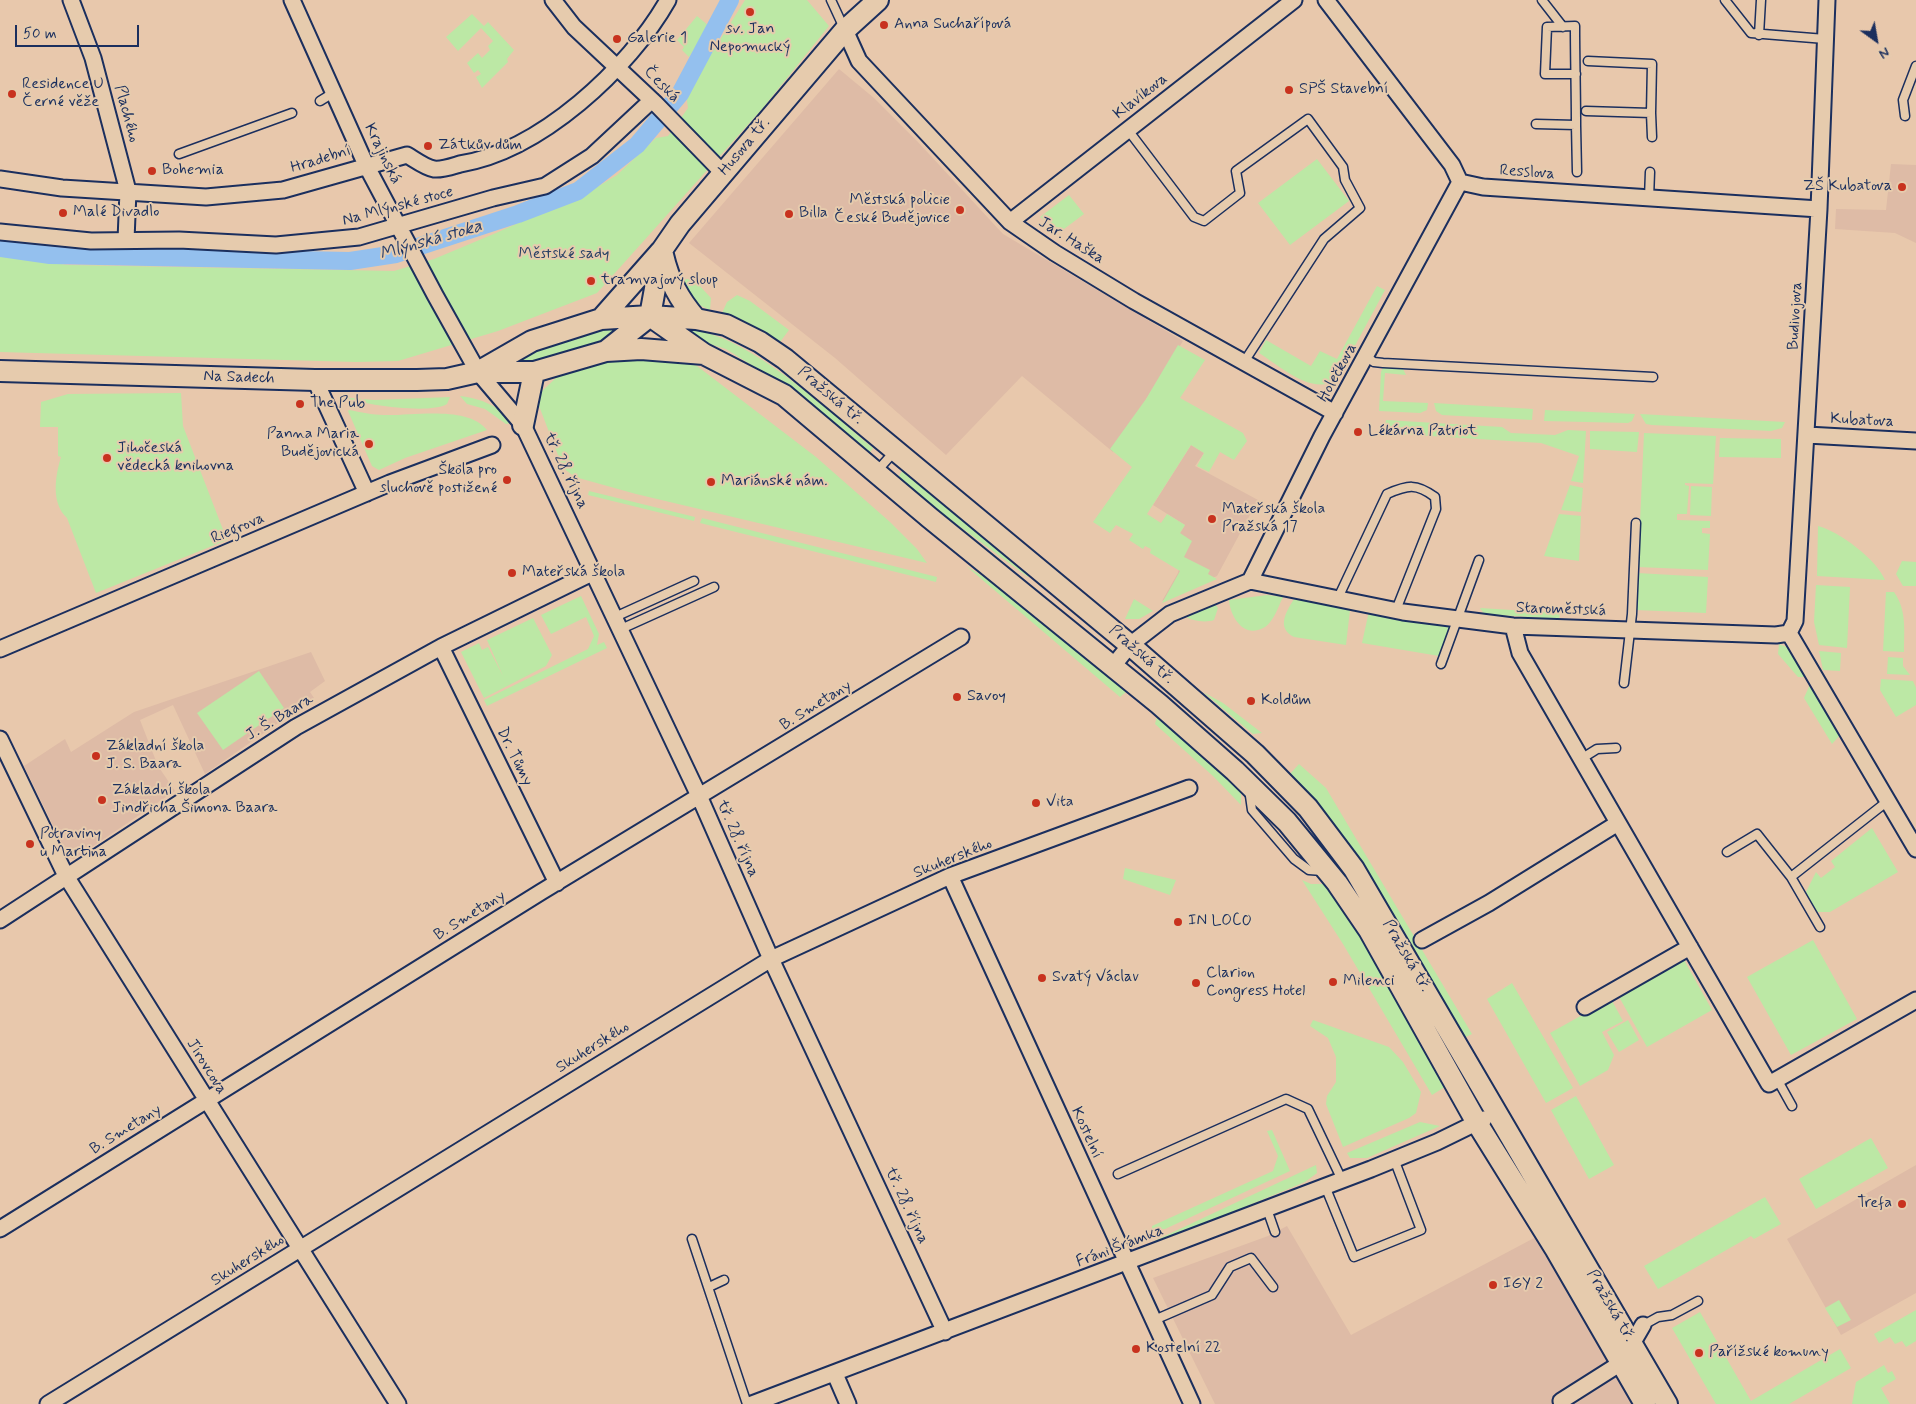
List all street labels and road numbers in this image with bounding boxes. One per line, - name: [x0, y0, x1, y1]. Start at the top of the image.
- street label: Česká: [639, 63, 683, 107]
- street label: Klavíkova: [1110, 70, 1172, 124]
- street label: Plachého: [109, 83, 143, 145]
- street label: Husova tř.: [715, 114, 775, 180]
- street label: Krajinská: [359, 121, 405, 187]
- street label: Hradební: [288, 142, 354, 178]
- street label: Resslova: [1499, 161, 1555, 185]
- street label: Na Mlýnské stoce: [340, 183, 456, 231]
- street label: Jar. Haška: [1034, 213, 1108, 269]
- street label: Budivojova: [1785, 281, 1807, 351]
- street label: Holečkova: [1314, 340, 1362, 406]
- street label: Pražská tř.: [793, 363, 867, 429]
- street label: Na Sadech: [203, 367, 275, 389]
- street label: Kubatova: [1830, 410, 1894, 432]
- street label: tř. 28. října: [538, 430, 592, 512]
- street label: Riegrova: [208, 509, 268, 549]
- street label: Staroměstská: [1515, 599, 1607, 621]
- street label: Pražská tř.: [1104, 621, 1178, 689]
- street label: B. Smetany: [777, 677, 855, 735]
- street label: J. Š. Baara: [243, 690, 317, 746]
- street label: Dr. Tůmy: [492, 725, 536, 789]
- street label: tř. 28. října: [711, 797, 763, 881]
- street label: Skuherského: [911, 835, 995, 883]
- street label: B. Smetany: [431, 887, 509, 945]
- street label: Pražská tř.: [1378, 917, 1434, 995]
- street label: Skuherského: [553, 1018, 633, 1078]
- street label: Jírovcova: [181, 1036, 231, 1098]
- street label: B. Smetany: [87, 1101, 165, 1159]
- street label: Kostelní: [1066, 1104, 1106, 1162]
- street label: tř. 28. října: [880, 1165, 932, 1247]
- street label: Fráni Šrámka: [1074, 1222, 1166, 1272]
- street label: Skuherského: [208, 1231, 288, 1291]
- street label: Pražská tř.: [1582, 1267, 1638, 1345]

